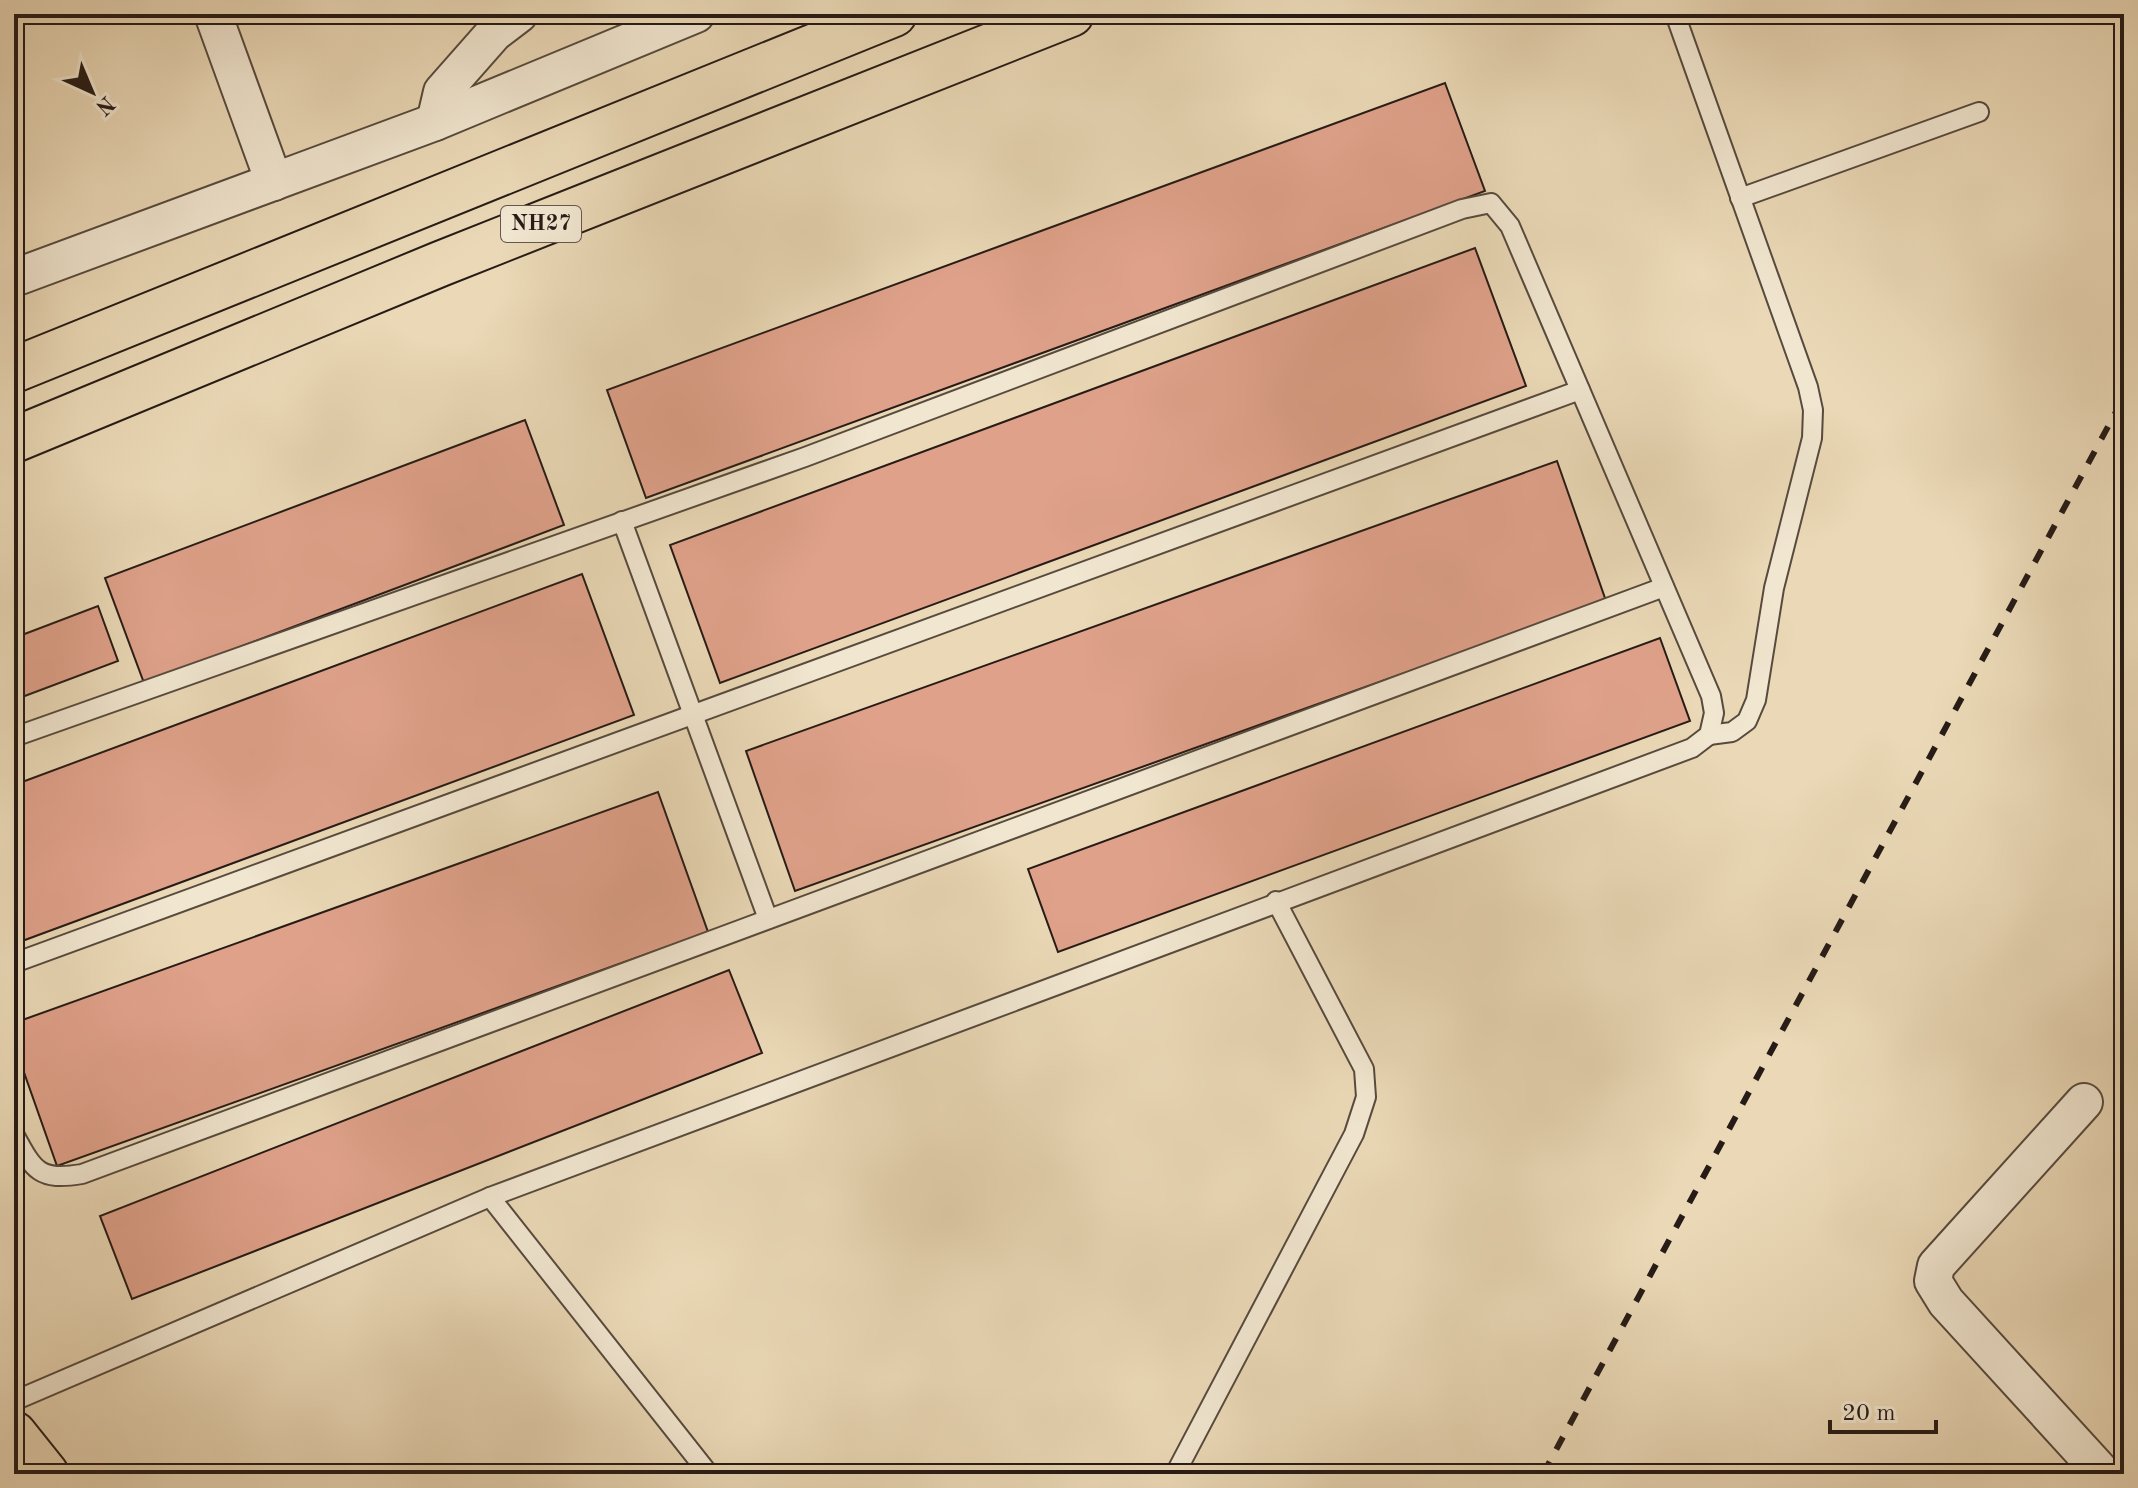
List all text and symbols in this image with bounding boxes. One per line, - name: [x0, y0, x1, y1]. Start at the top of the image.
- north arrow: [52, 52, 132, 132]
- text: N: [91, 91, 118, 119]
- road number: NH27: [501, 206, 581, 242]
- scale bar: [1830, 1384, 1936, 1434]
- text: 20 m: [1842, 1402, 1896, 1426]

